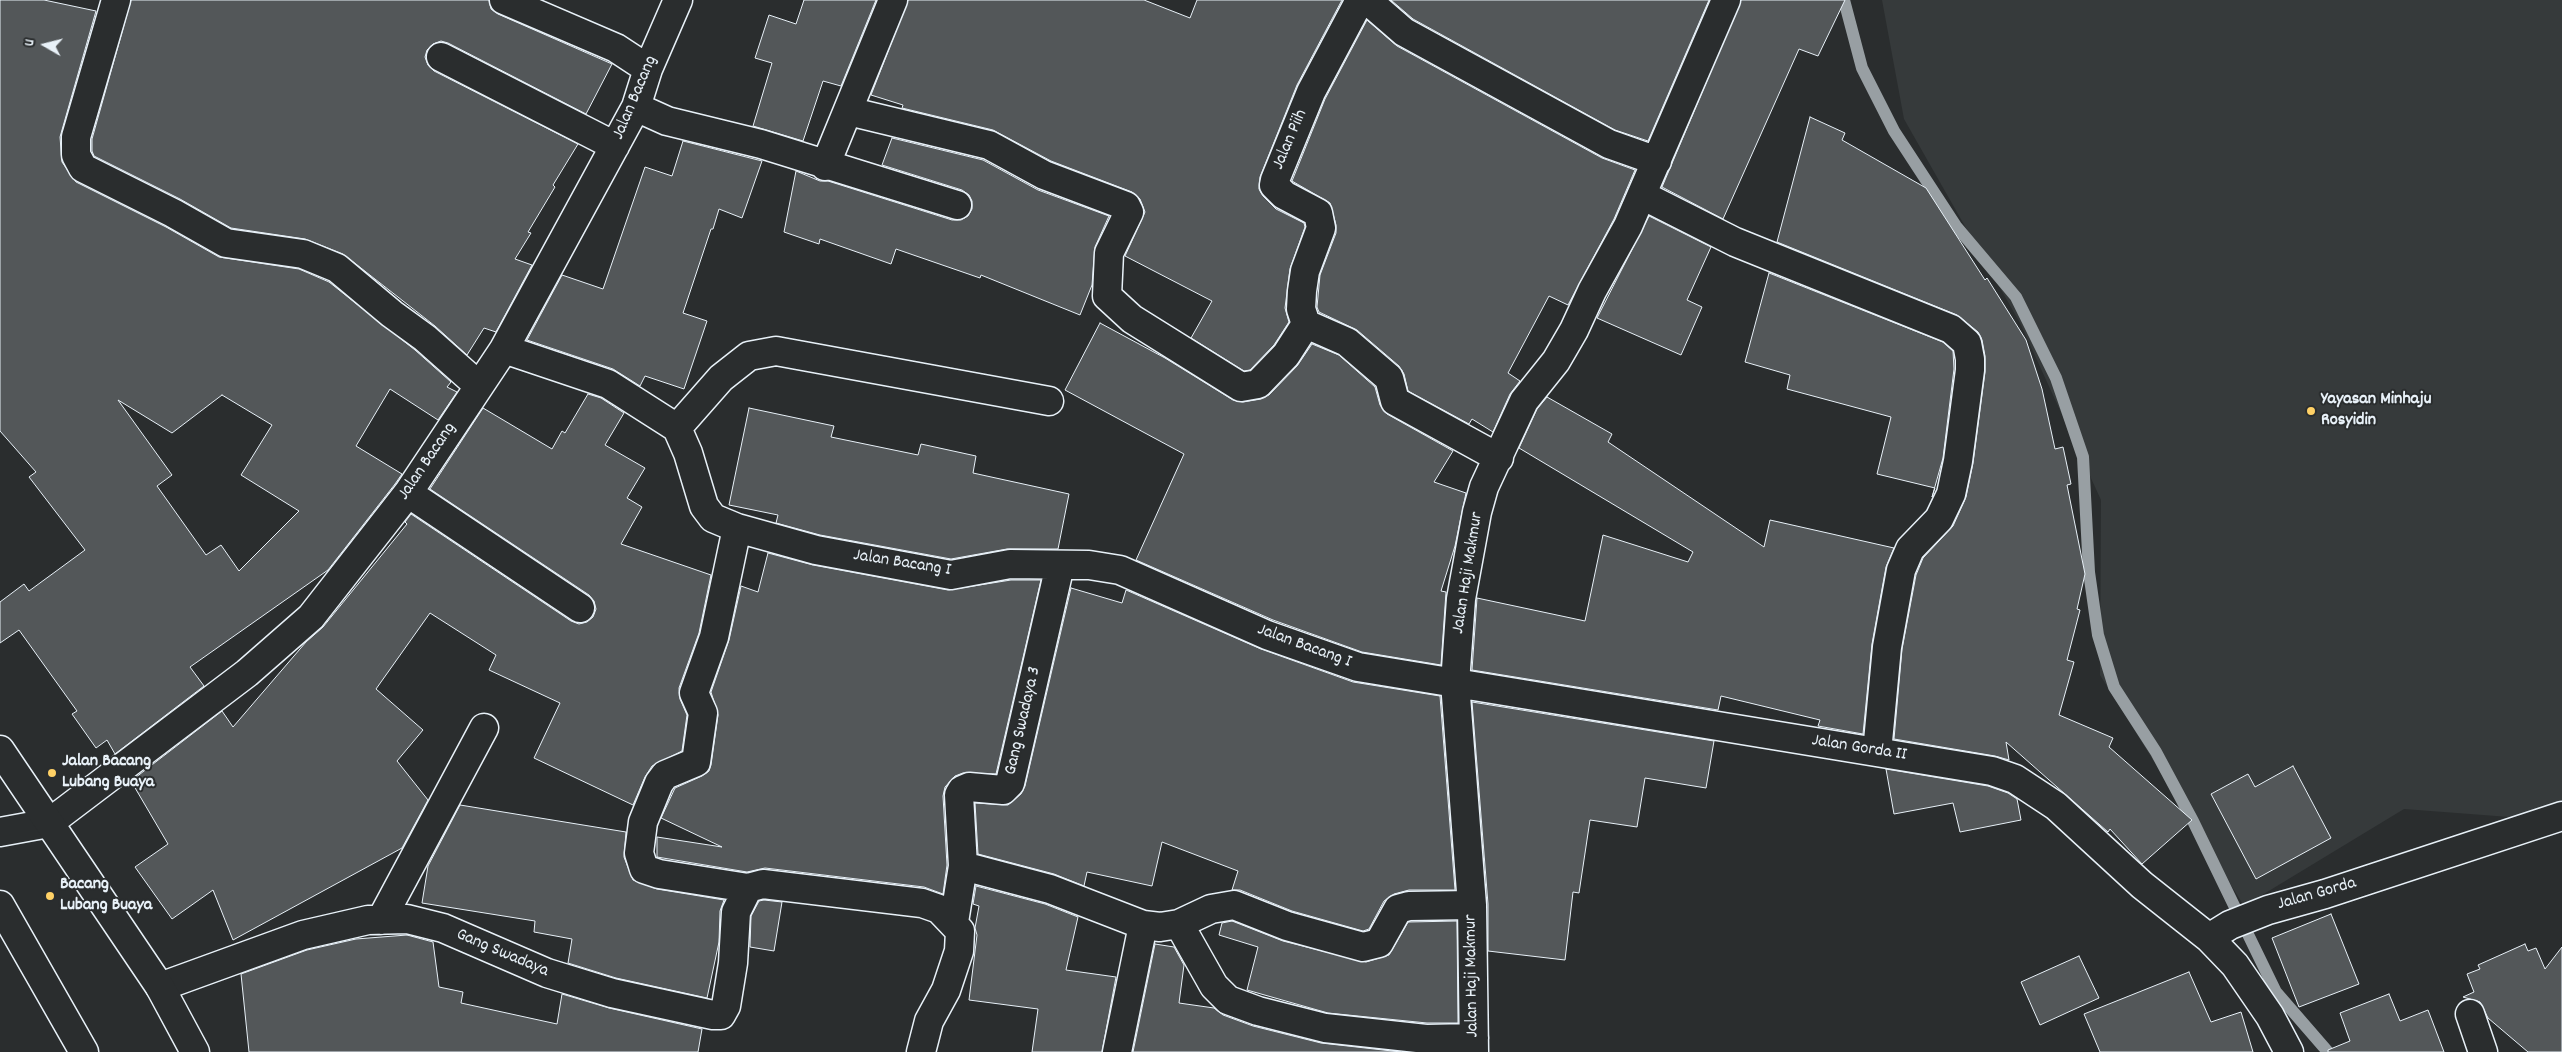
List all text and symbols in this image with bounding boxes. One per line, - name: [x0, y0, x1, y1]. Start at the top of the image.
- north arrow: [20, 20, 70, 70]
- text: U: [20, 38, 41, 48]
- street label: Jalan Bacang: [609, 53, 663, 143]
- street label: Jalan Piih: [1269, 107, 1313, 173]
- place label: Yayasan Minhaju Rosyidin: [2321, 390, 2432, 432]
- marker: Yayasan Minhaju Rosyidin: [2305, 405, 2317, 417]
- street label: Jalan Bacang: [394, 419, 462, 505]
- street label: Jalan Haji Makmur: [1449, 511, 1489, 635]
- street label: Jalan Bacang I: [852, 546, 952, 582]
- street label: Jalan Bacang I: [1254, 620, 1354, 674]
- street label: Gang Swadaya 3: [1001, 665, 1047, 777]
- street label: Jalan Gorda II: [1810, 731, 1908, 767]
- place label: Jalan Bacang Lubang Buaya: [62, 752, 154, 794]
- marker: Jalan Bacang Lubang Buaya: [46, 767, 58, 779]
- street label: Jalan Gorda: [2275, 873, 2359, 917]
- place label: Bacang Lubang Buaya: [60, 875, 152, 918]
- marker: Bacang Lubang Buaya: [44, 890, 56, 902]
- street label: Jalan Haji Makmur: [1461, 914, 1485, 1038]
- street label: Gang Swadaya: [452, 925, 552, 983]

